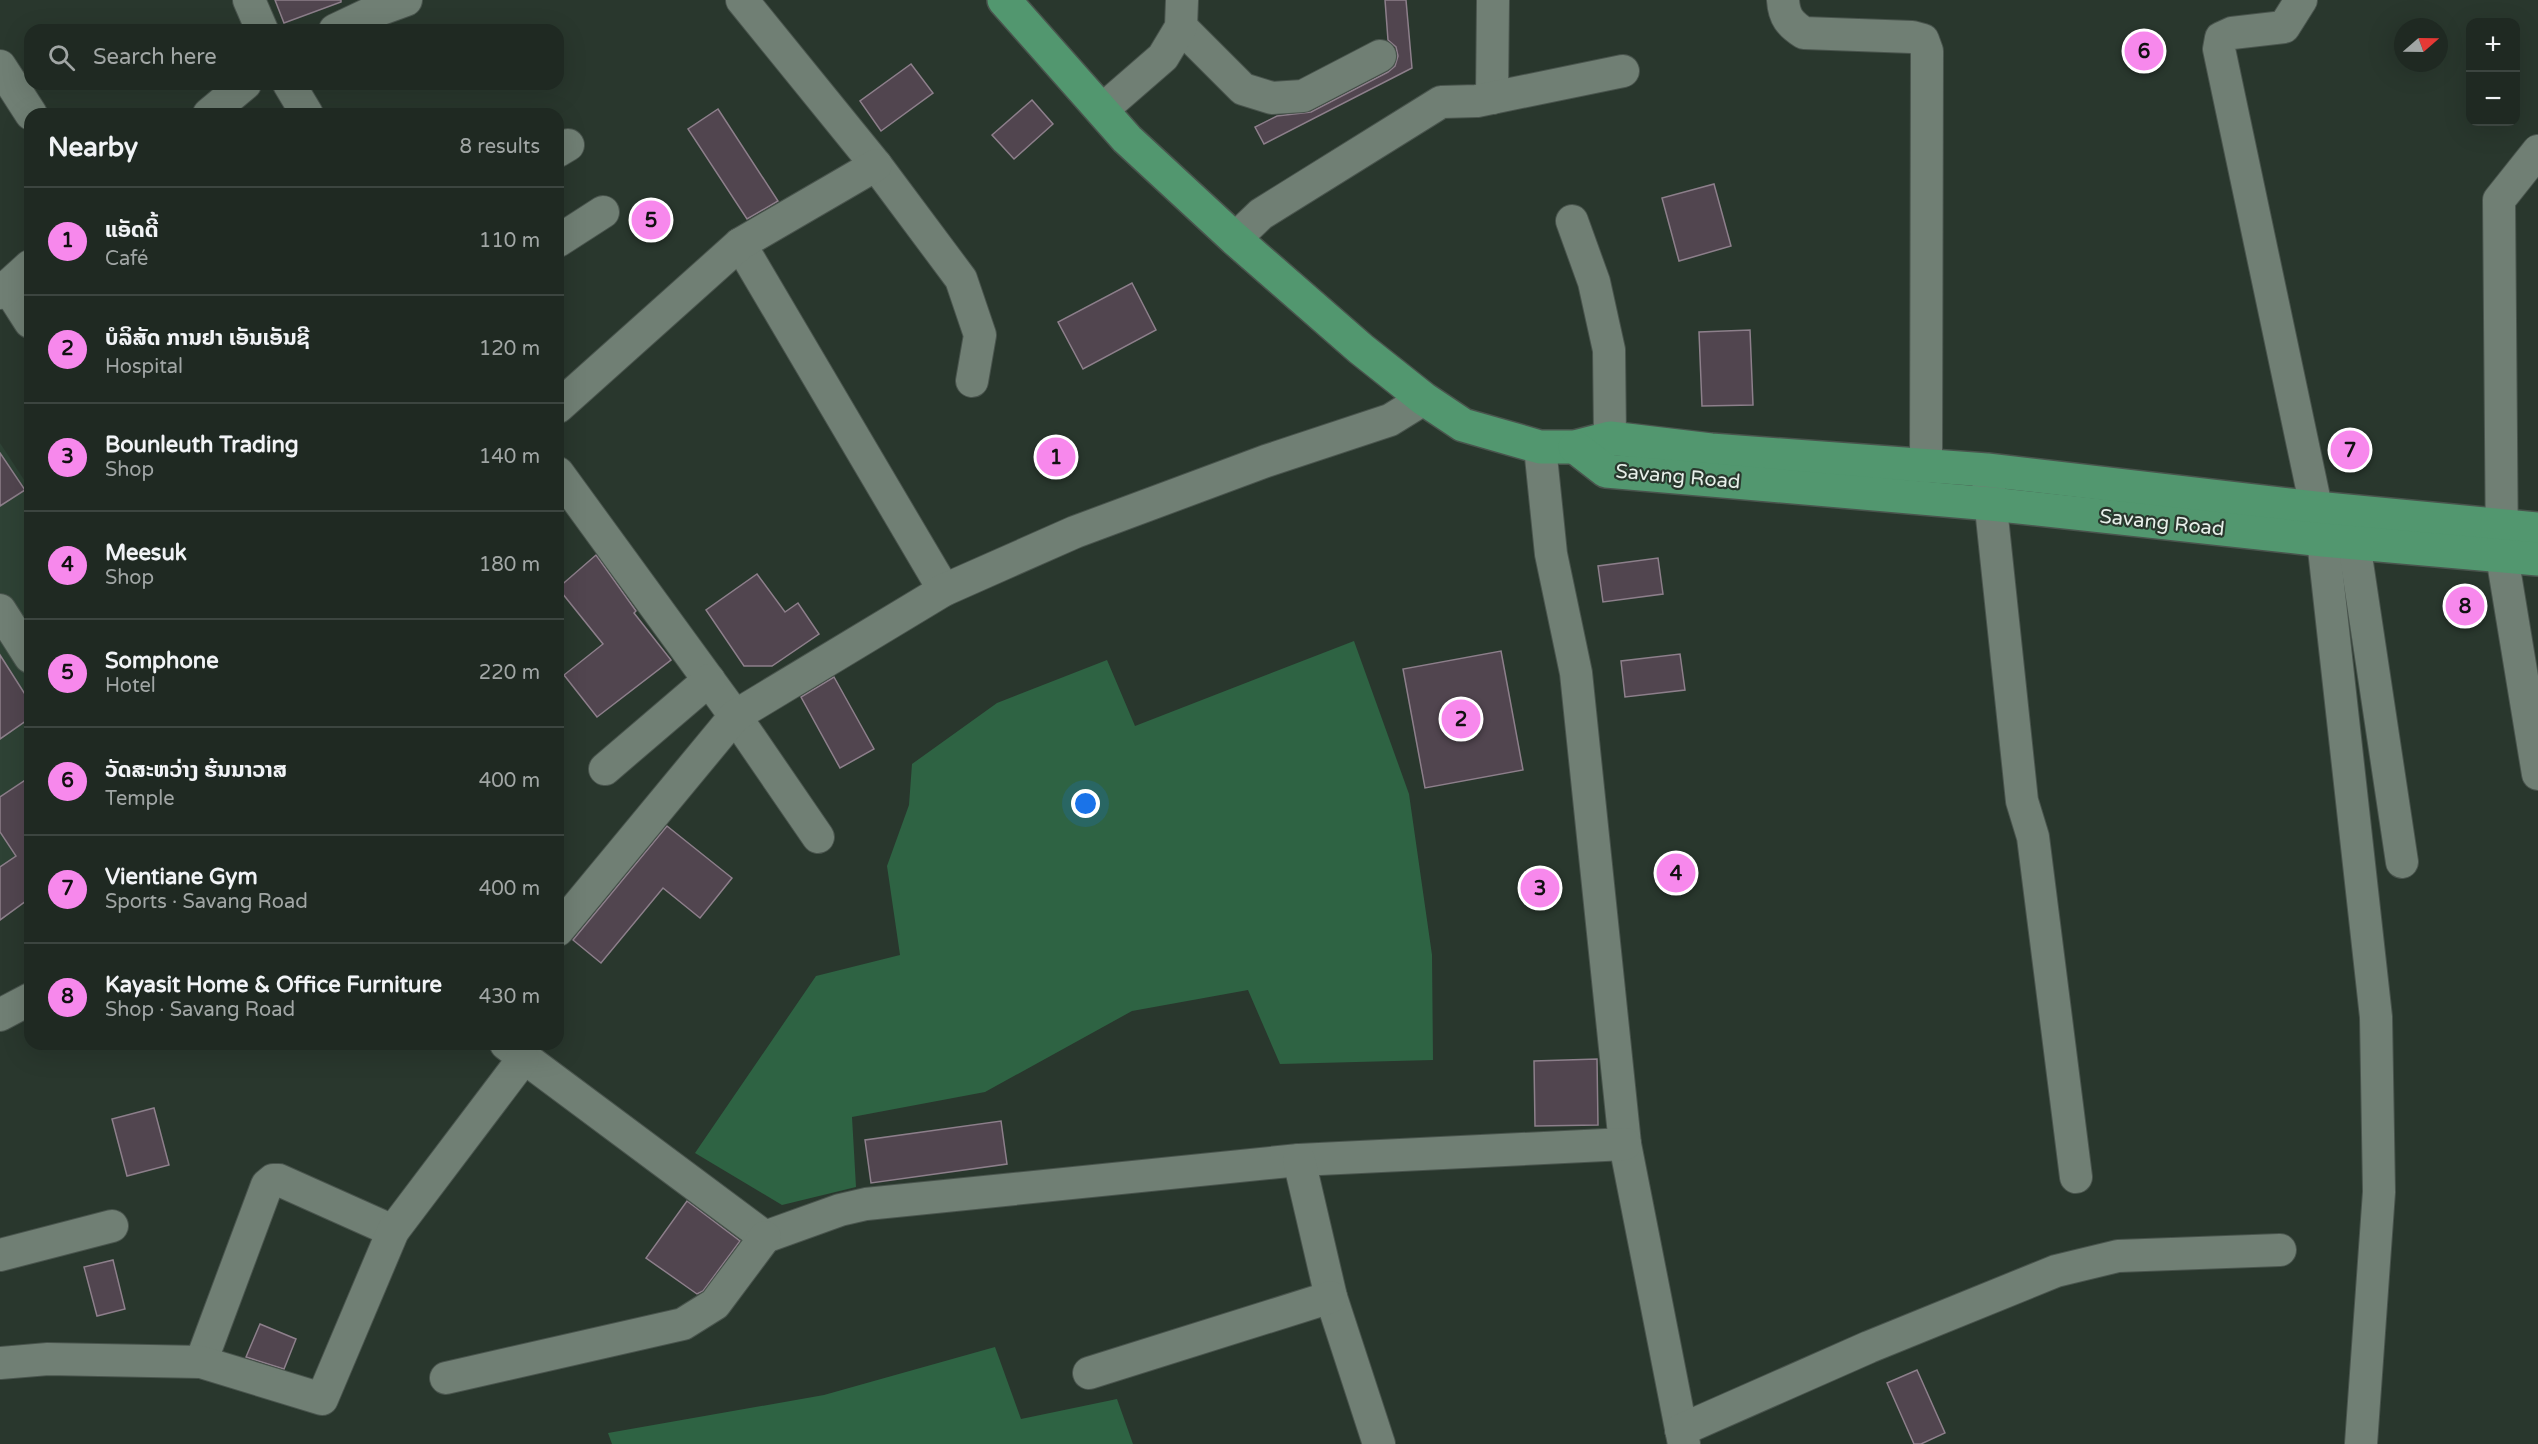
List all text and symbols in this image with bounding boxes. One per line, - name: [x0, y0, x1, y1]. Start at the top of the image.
- north arrow: [2394, 18, 2448, 72]
- map controls: [2466, 18, 2520, 126]
- button: +: [2466, 18, 2520, 72]
- search box: [24, 24, 564, 90]
- pin: 6: [2124, 28, 2164, 74]
- icon: search: [45, 41, 78, 74]
- text: Search here: [93, 44, 217, 70]
- button: −: [2466, 72, 2520, 126]
- text: Nearby: [48, 132, 138, 163]
- text: 8 results: [460, 135, 540, 159]
- pin: 5: [632, 198, 670, 242]
- text: ແອັດດີ້: [105, 217, 159, 243]
- text: 1: [61, 229, 74, 253]
- text: 110 m: [479, 229, 540, 253]
- text: Café: [105, 247, 148, 271]
- text: ບໍລິສັດ ການຢາ ເອັນເອັນຊີ: [105, 325, 310, 351]
- text: 2: [61, 337, 74, 361]
- text: 120 m: [479, 337, 540, 361]
- text: Hospital: [105, 355, 183, 379]
- pin: 7: [2330, 428, 2370, 472]
- text: Bounleuth Trading: [105, 432, 299, 458]
- pin: 1: [1036, 434, 1076, 480]
- text: 3: [61, 445, 74, 469]
- text: 140 m: [479, 445, 540, 469]
- text: Shop: [105, 458, 154, 482]
- street label: Savang Road: [1615, 460, 1741, 494]
- street label: Savang Road: [2098, 505, 2226, 541]
- text: Meesuk: [105, 540, 187, 566]
- text: 4: [61, 553, 74, 577]
- text: 180 m: [479, 553, 540, 577]
- text: Shop: [105, 566, 154, 590]
- pin: 8: [2446, 584, 2484, 628]
- text: Somphone: [105, 648, 219, 674]
- text: 5: [61, 661, 74, 685]
- text: 220 m: [479, 661, 540, 685]
- text: Hotel: [105, 674, 156, 698]
- pin: 2: [1442, 696, 1480, 742]
- text: ວັດສະຫວ່າງ ຮ້ນນາວາສ: [105, 757, 287, 783]
- text: 6: [61, 769, 74, 793]
- text: 400 m: [479, 769, 540, 793]
- text: Temple: [105, 787, 175, 811]
- your location: [1071, 789, 1100, 818]
- pin: 4: [1656, 850, 1696, 896]
- text: Vientiane Gym: [105, 864, 258, 890]
- pin: 3: [1520, 866, 1560, 910]
- text: 7: [61, 877, 74, 901]
- text: 400 m: [479, 877, 540, 901]
- text: Sports · Savang Road: [105, 890, 308, 914]
- text: Kayasit Home & Office Furniture: [105, 972, 442, 998]
- text: 8: [61, 985, 74, 1009]
- text: 430 m: [479, 985, 540, 1009]
- text: Shop · Savang Road: [105, 998, 295, 1022]

